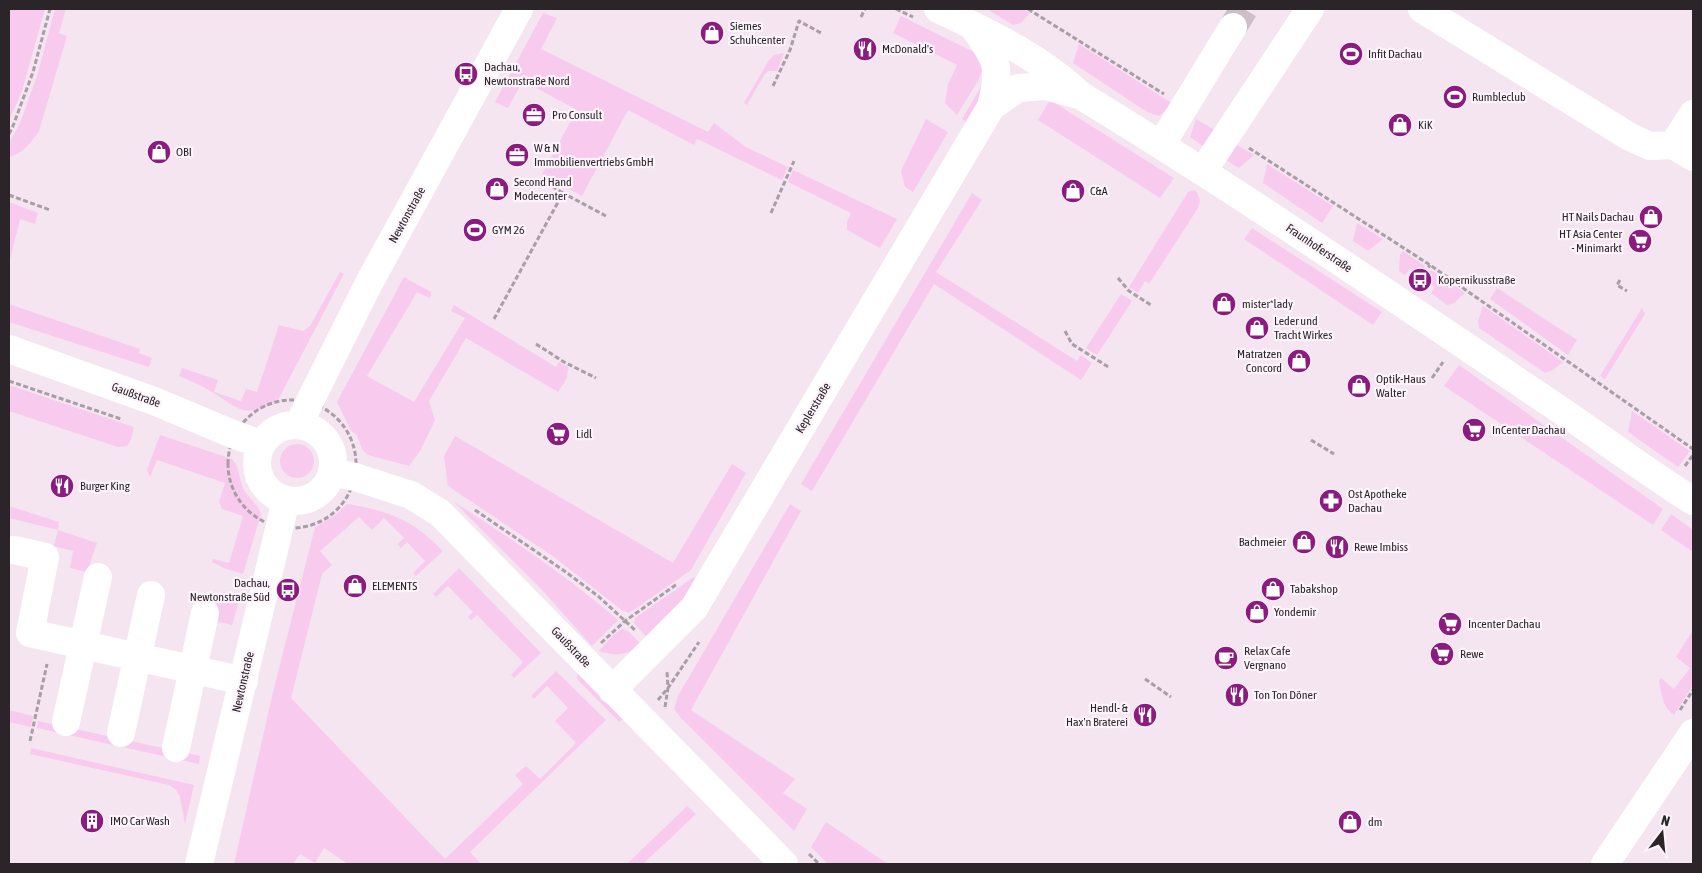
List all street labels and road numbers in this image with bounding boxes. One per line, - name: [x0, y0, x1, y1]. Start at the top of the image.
- street label: Newtonstraße: [386, 184, 428, 246]
- street label: Fraunhoferstraße: [1283, 221, 1355, 275]
- street label: Gaußstraße: [110, 380, 162, 410]
- street label: Keplerstraße: [792, 380, 834, 436]
- street label: Gaußstraße: [548, 624, 594, 670]
- street label: Newtonstraße: [229, 650, 257, 714]

